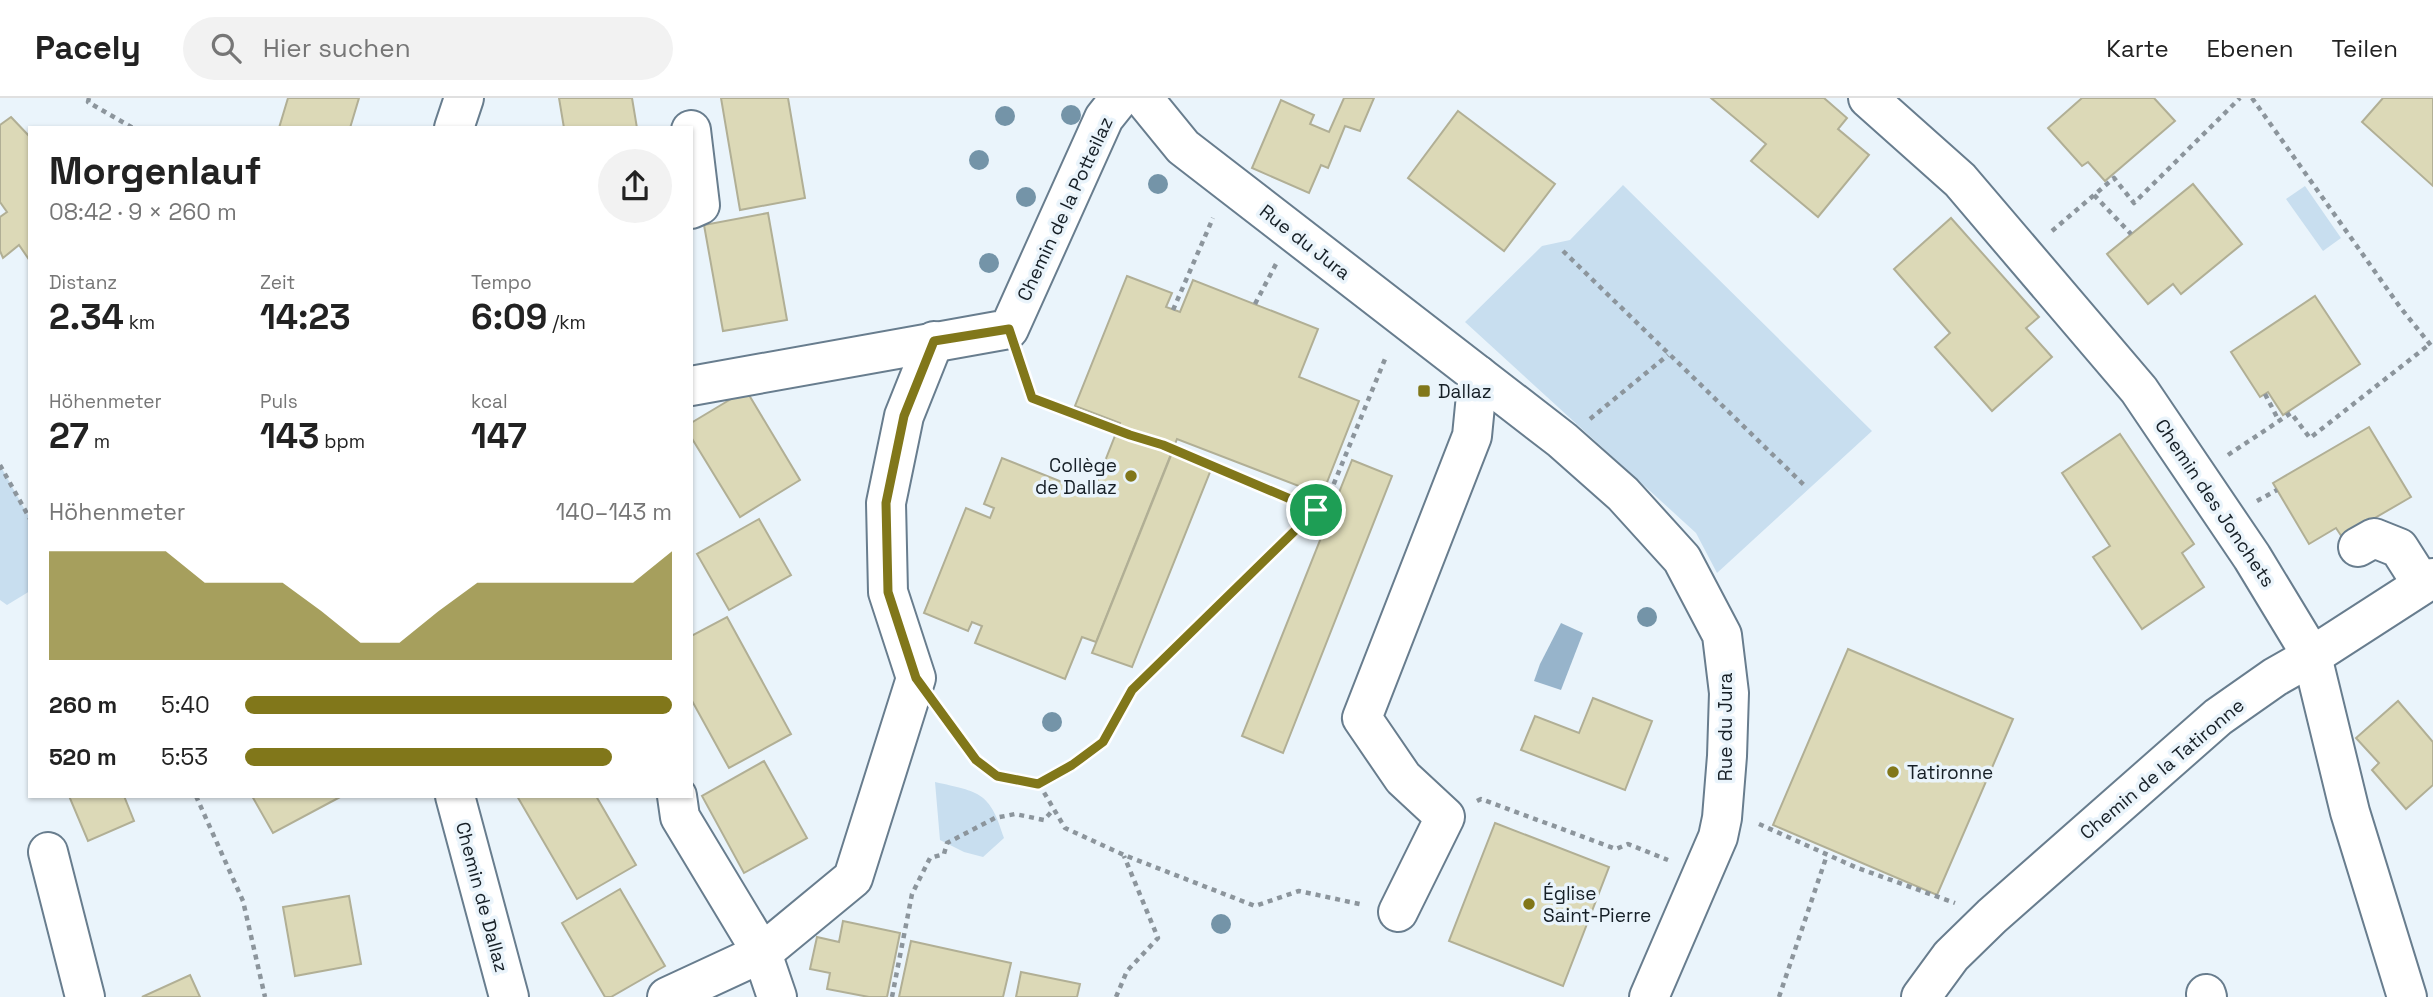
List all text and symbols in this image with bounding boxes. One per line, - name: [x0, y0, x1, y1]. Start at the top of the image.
- search box: [183, 17, 673, 80]
- text: Pacely: [35, 27, 141, 69]
- icon: search: [207, 29, 245, 67]
- text: Hier suchen: [263, 31, 411, 65]
- text: Karte: [2106, 33, 2169, 64]
- text: Ebenen: [2207, 33, 2293, 64]
- text: Teilen: [2331, 33, 2398, 64]
- street label: Chemin de la Potteilaz: [1011, 113, 1119, 305]
- text: Morgenlauf: [49, 147, 261, 195]
- button: share: [598, 149, 672, 223]
- text: 08:42 · 9 × 260 m: [49, 197, 237, 227]
- street label: Rue du Jura: [1254, 199, 1356, 285]
- text: Distanz: [49, 270, 117, 295]
- text: Zeit: [260, 270, 295, 295]
- text: Tempo: [471, 270, 532, 295]
- text: 2.34: [49, 295, 124, 339]
- text: 14:23: [260, 295, 351, 339]
- text: 6:09: [471, 295, 547, 339]
- text: km: [124, 310, 155, 335]
- text: /km: [547, 310, 586, 335]
- place label: Dallaz: [1438, 379, 1492, 404]
- marker: Dallaz: [1416, 383, 1432, 399]
- text: Höhenmeter: [49, 389, 162, 414]
- text: Puls: [260, 389, 298, 414]
- text: kcal: [471, 389, 508, 414]
- text: 27: [49, 414, 89, 458]
- text: 143: [260, 414, 319, 458]
- text: 147: [471, 414, 527, 458]
- street label: Chemin des Jonchets: [2149, 414, 2281, 592]
- text: m: [89, 429, 110, 454]
- text: bpm: [319, 429, 365, 454]
- place label: Collège de Dallaz: [1035, 453, 1117, 500]
- marker: Collège de Dallaz: [1123, 468, 1139, 484]
- pin: [1286, 480, 1346, 540]
- icon: arrive: [1297, 491, 1335, 529]
- text: Höhenmeter: [49, 497, 186, 527]
- text: 140–143 m: [556, 497, 672, 527]
- street label: Rue du Jura: [1713, 673, 1738, 781]
- text: 260 m: [49, 690, 117, 720]
- text: 5:40: [161, 690, 210, 720]
- street label: Chemin de la Tatironne: [2075, 693, 2249, 845]
- text: 520 m: [49, 742, 117, 772]
- text: 5:53: [161, 742, 208, 772]
- place label: Tatironne: [1907, 760, 1993, 785]
- marker: Tatironne: [1885, 764, 1901, 780]
- street label: Chemin de Dallaz: [450, 819, 514, 975]
- place label: Église Saint-Pierre: [1543, 881, 1651, 928]
- marker: Église Saint-Pierre: [1521, 896, 1537, 912]

